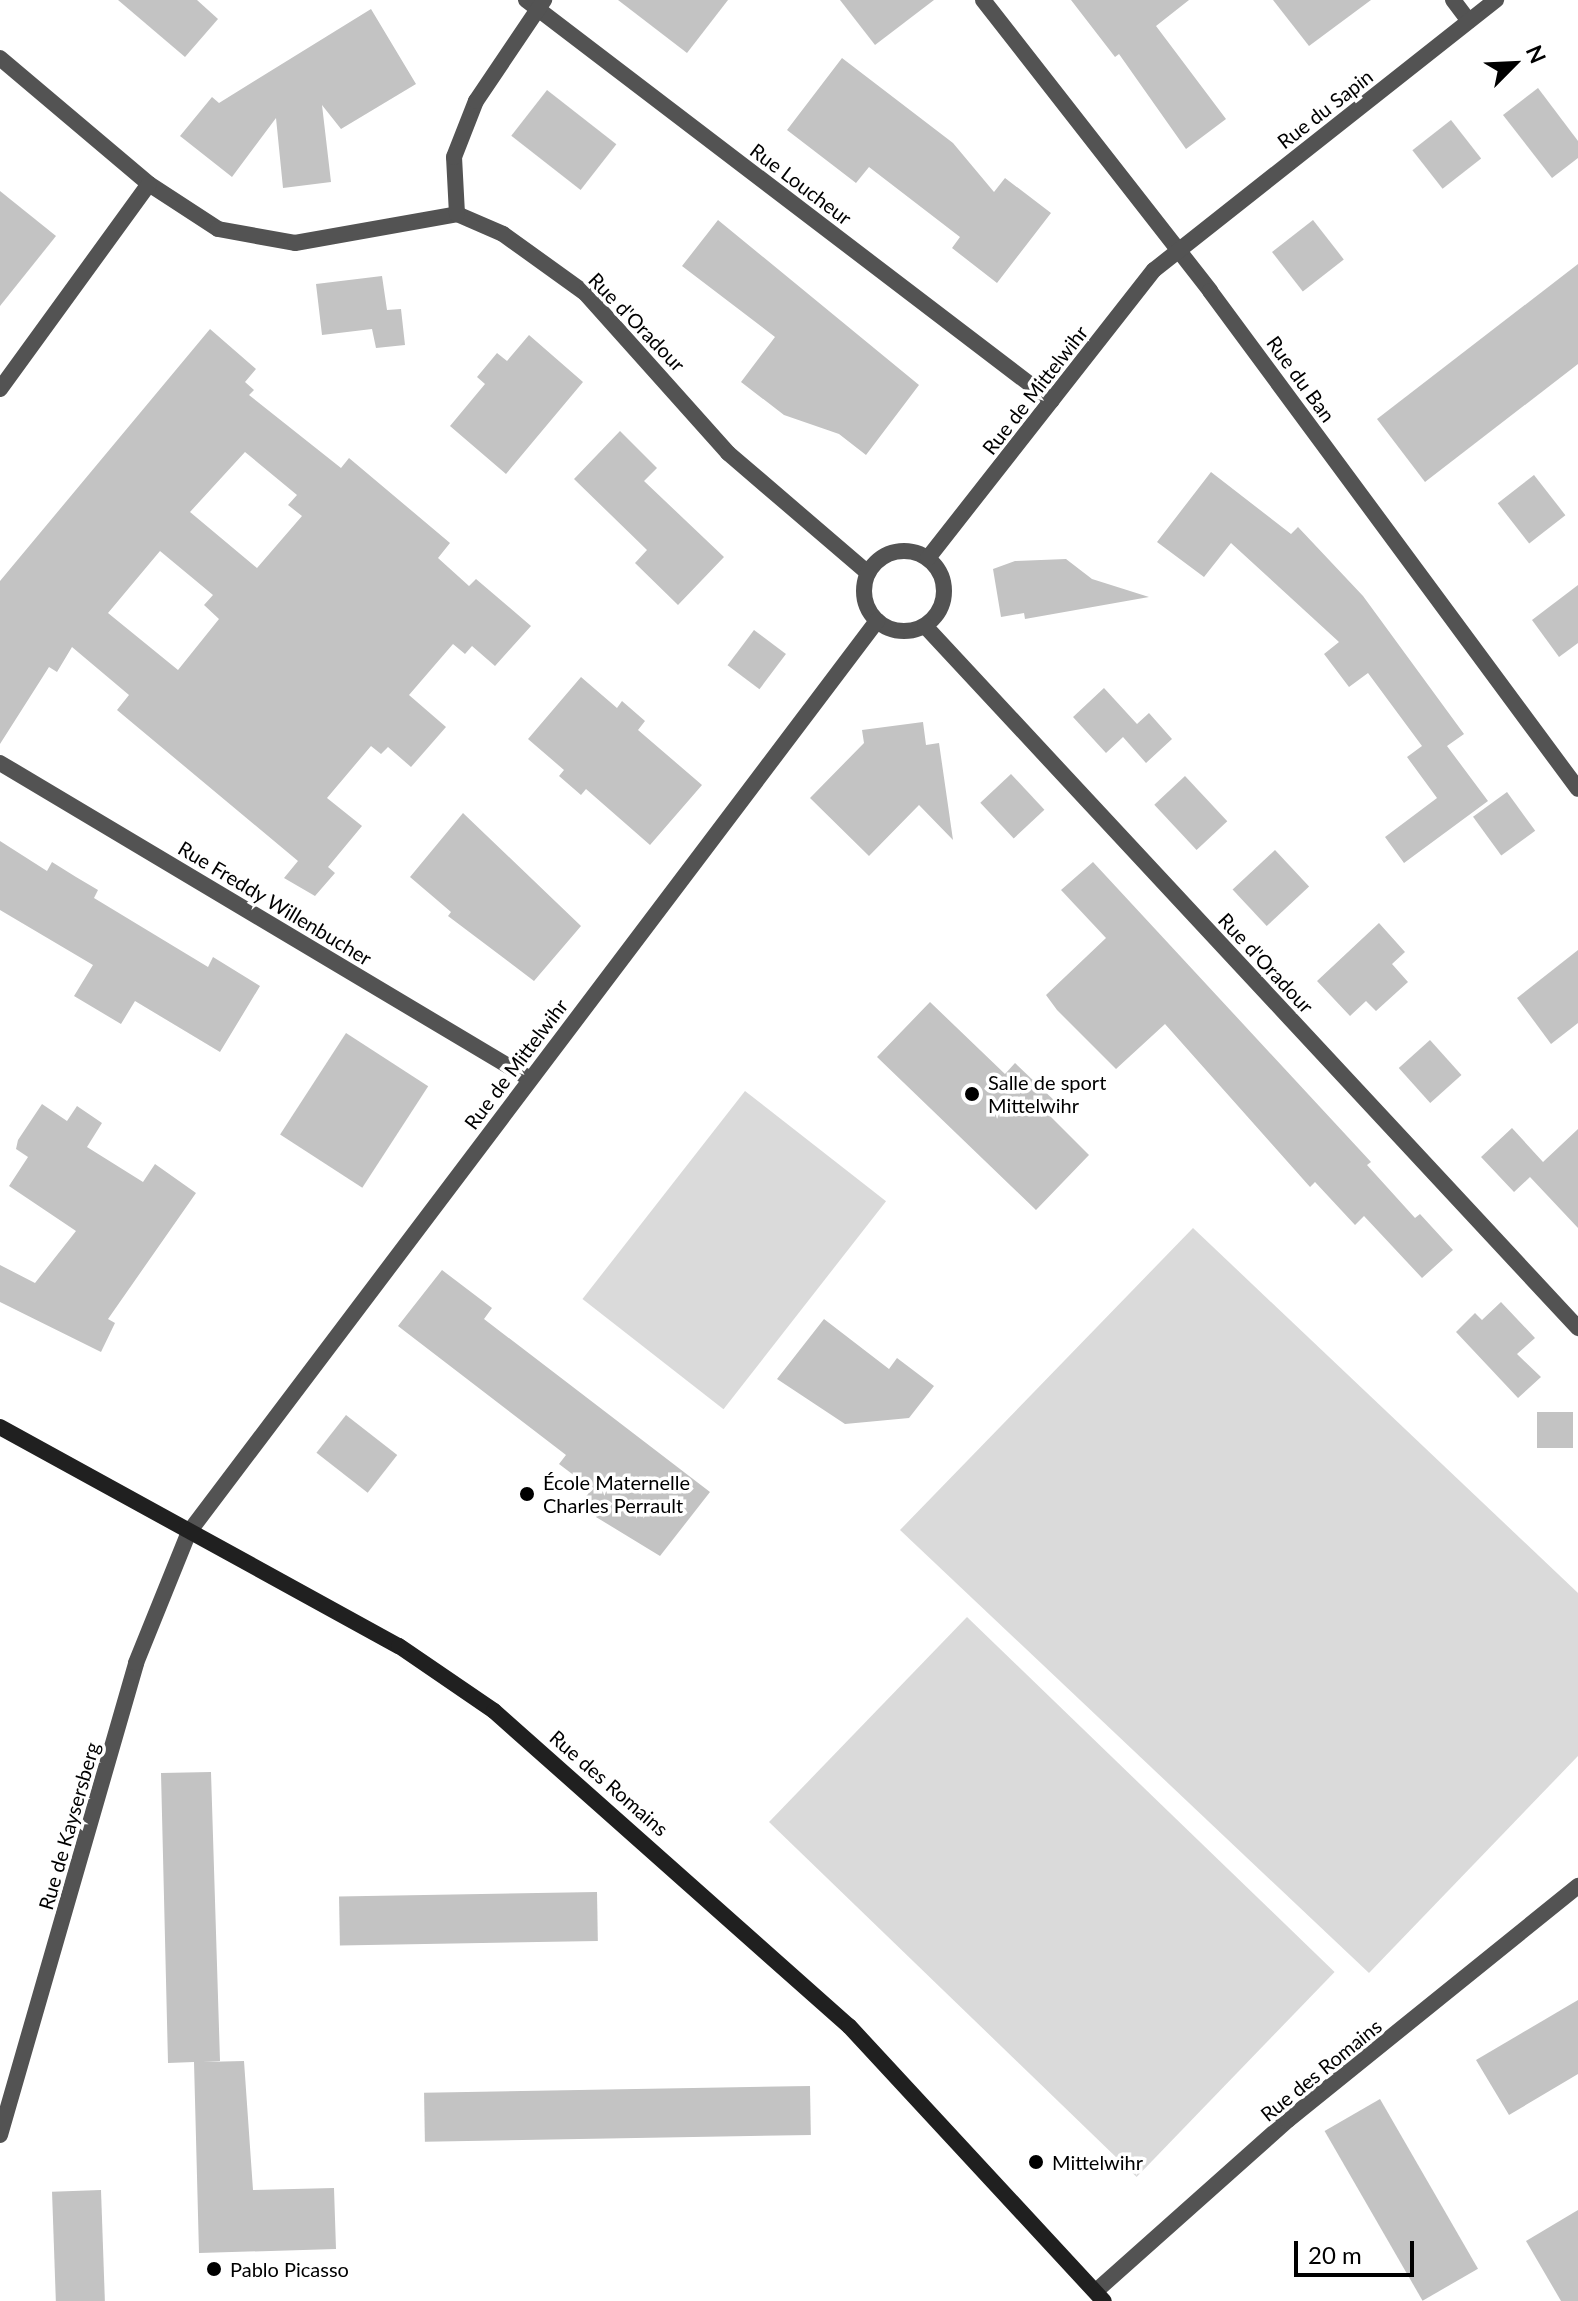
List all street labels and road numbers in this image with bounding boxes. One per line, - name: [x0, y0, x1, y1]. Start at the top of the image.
- street label: Rue du Sapin: [1273, 64, 1377, 154]
- street label: Rue Loucheur: [746, 138, 856, 230]
- street label: Rue d'Oradour: [584, 268, 690, 376]
- street label: Rue de Mittelwihr: [977, 321, 1093, 459]
- street label: Rue du Ban: [1262, 331, 1340, 427]
- street label: Rue Freddy Willenbucher: [174, 836, 376, 970]
- street label: Rue d'Oradour: [1214, 908, 1318, 1018]
- street label: Rue de Mittelwihr: [459, 994, 573, 1134]
- street label: Rue des Romains: [545, 1725, 673, 1841]
- street label: Rue de Kaysersberg: [34, 1739, 104, 1913]
- street label: Rue des Romains: [1256, 2014, 1386, 2126]

